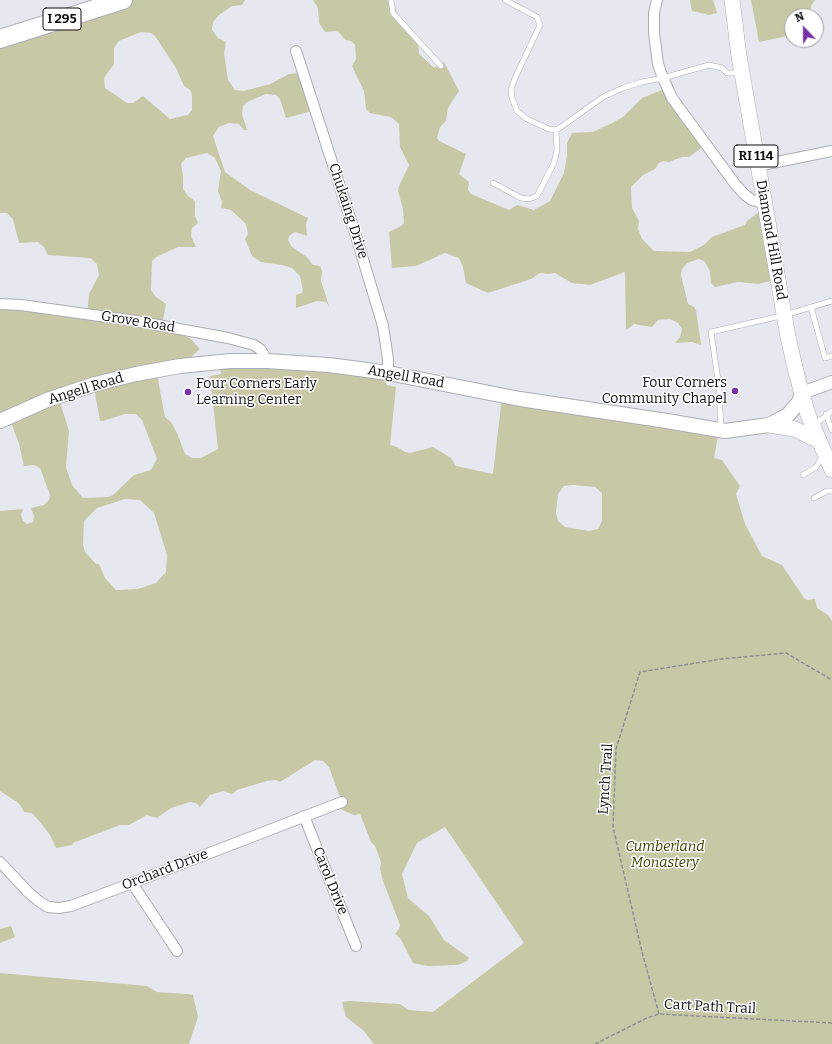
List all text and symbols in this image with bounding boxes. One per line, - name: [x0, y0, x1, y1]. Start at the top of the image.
- road number: I 295: [43, 8, 81, 30]
- north arrow: [784, 8, 824, 48]
- text: N: [793, 10, 806, 25]
- road number: RI 114: [734, 145, 778, 167]
- street label: Chukaing Drive: [325, 161, 371, 261]
- street label: Diamond Hill Road: [752, 179, 790, 301]
- street label: Grove Road: [100, 308, 176, 336]
- street label: Angell Road: [366, 362, 446, 392]
- street label: Angell Road: [46, 370, 126, 408]
- place label: Four Corners Community Chapel: [602, 375, 727, 408]
- place label: Four Corners Early Learning Center: [196, 376, 317, 408]
- marker: Four Corners Community Chapel: [730, 386, 740, 396]
- marker: Four Corners Early Learning Center: [183, 387, 193, 397]
- street label: Lynch Trail: [595, 743, 617, 815]
- park label: Cumberland Monastery: [626, 839, 704, 872]
- street label: Carol Drive: [309, 845, 351, 917]
- street label: Orchard Drive: [120, 846, 210, 894]
- street label: Cart Path Trail: [664, 996, 756, 1018]

